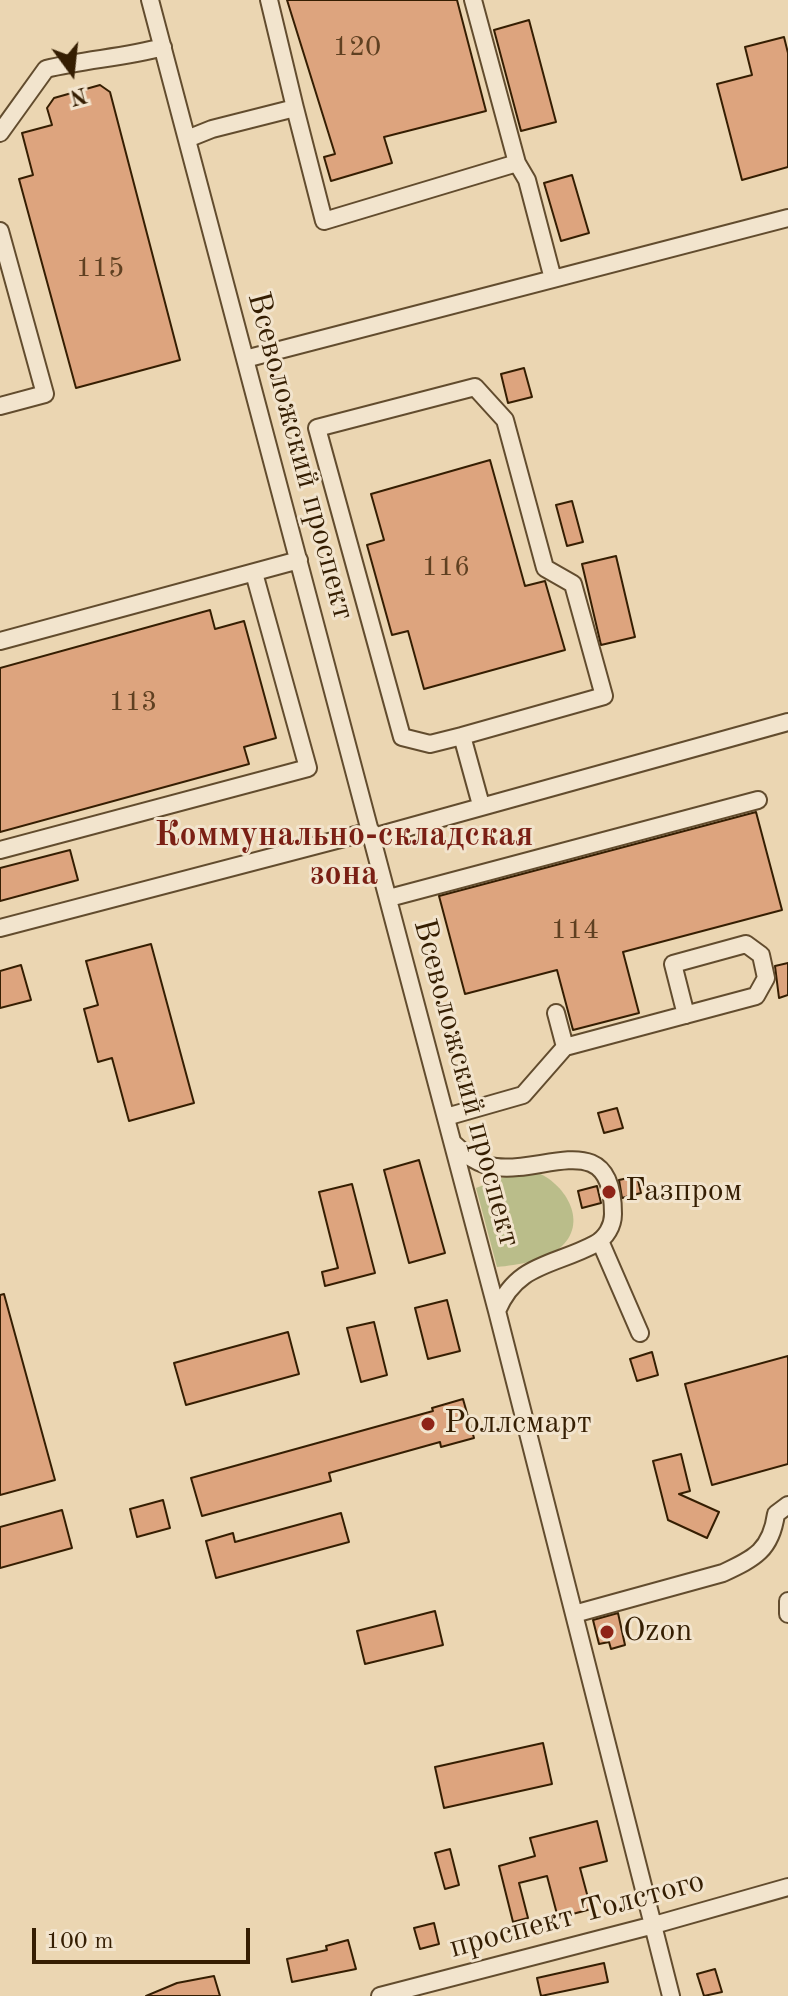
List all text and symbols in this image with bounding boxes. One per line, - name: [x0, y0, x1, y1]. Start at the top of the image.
- house number: 120: [333, 31, 381, 65]
- north arrow: [32, 32, 112, 112]
- text: N: [67, 82, 89, 108]
- house number: 115: [76, 252, 124, 286]
- street label: Всеволожский проспект: [238, 288, 362, 624]
- house number: 116: [422, 551, 470, 585]
- house number: 113: [109, 686, 157, 720]
- district label: Коммунально-складская зона: [155, 816, 533, 896]
- house number: 114: [551, 914, 599, 948]
- street label: Всеволожский проспект: [404, 915, 528, 1251]
- place label: Газпром: [625, 1173, 742, 1211]
- marker: Газпром: [600, 1183, 618, 1201]
- place label: Роллсмарт: [444, 1405, 592, 1443]
- marker: Роллсмарт: [419, 1415, 437, 1433]
- place label: Ozon: [623, 1613, 693, 1651]
- marker: Ozon: [598, 1623, 616, 1641]
- street label: проспект Толстого: [445, 1863, 709, 1967]
- scale bar: [36, 1912, 254, 1962]
- text: 100 m: [46, 1930, 114, 1954]

